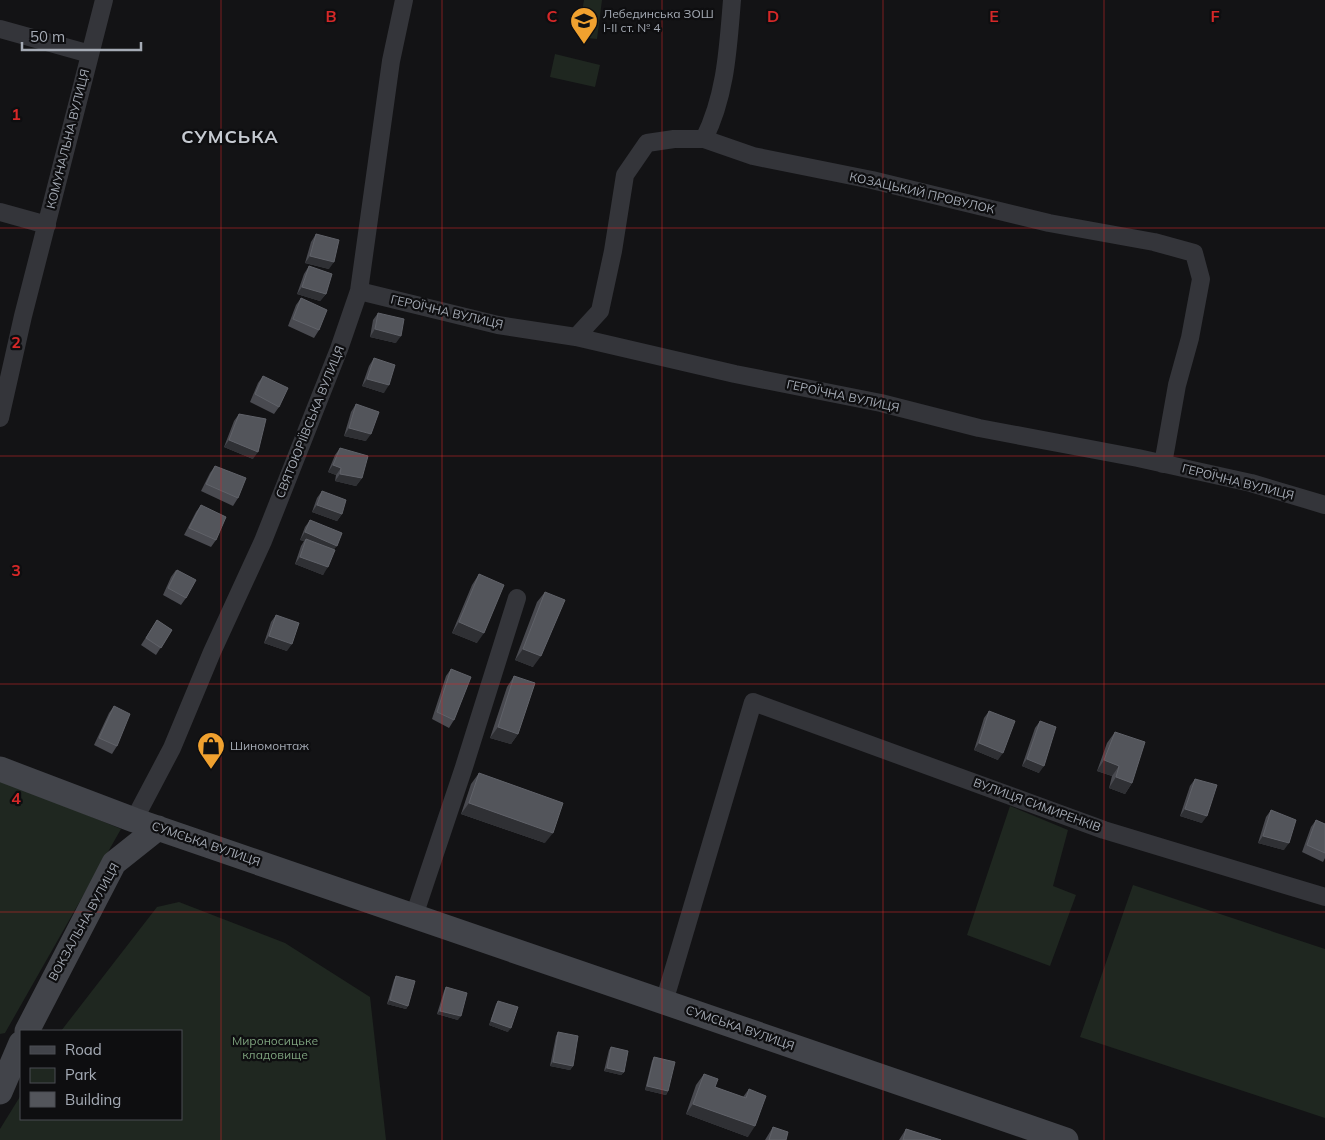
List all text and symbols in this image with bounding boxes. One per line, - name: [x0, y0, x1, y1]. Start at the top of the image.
- text: B: [325, 6, 337, 26]
- text: C: [547, 6, 558, 26]
- school or university icon: Лебединська ЗОШ І-ІІ ст. № 4: [569, 6, 599, 45]
- place label: Лебединська ЗОШ І-ІІ ст. № 4: [603, 6, 714, 35]
- text: D: [767, 6, 779, 26]
- text: E: [989, 6, 999, 26]
- text: F: [1210, 6, 1220, 26]
- scale bar: [22, 20, 141, 52]
- text: 50 m: [30, 27, 65, 46]
- street label: КОМУНАЛЬНА ВУЛИЦЯ: [43, 67, 92, 210]
- text: 1: [11, 104, 21, 124]
- district label: СУМСЬКА: [181, 125, 279, 148]
- street label: КОЗАЦЬКИЙ ПРОВУЛОК: [848, 169, 996, 217]
- street label: ГЕРОЇЧНА ВУЛИЦЯ: [389, 291, 505, 332]
- text: 2: [11, 332, 21, 352]
- street label: СВЯТОЮРІЇВСЬКА ВУЛИЦЯ: [272, 343, 347, 500]
- street label: ГЕРОЇЧНА ВУЛИЦЯ: [785, 376, 901, 415]
- street label: ГЕРОЇЧНА ВУЛИЦЯ: [1181, 460, 1296, 503]
- text: 3: [11, 560, 21, 580]
- shop icon: Шиномонтаж: [196, 731, 226, 770]
- place label: Шиномонтаж: [230, 738, 309, 753]
- street label: ВУЛИЦЯ СИМИРЕНКІВ: [971, 774, 1103, 835]
- text: 4: [11, 788, 21, 808]
- street label: СУМСЬКА ВУЛИЦЯ: [150, 818, 263, 869]
- street label: ВОКЗАЛЬНА ВУЛИЦЯ: [45, 860, 122, 983]
- street label: СУМСЬКА ВУЛИЦЯ: [684, 1002, 797, 1053]
- legend: [20, 1030, 182, 1120]
- park label: Мироносицьке кладовище: [232, 1033, 318, 1062]
- text: Road: [65, 1040, 102, 1059]
- text: Park: [65, 1065, 97, 1084]
- text: Building: [65, 1090, 121, 1109]

